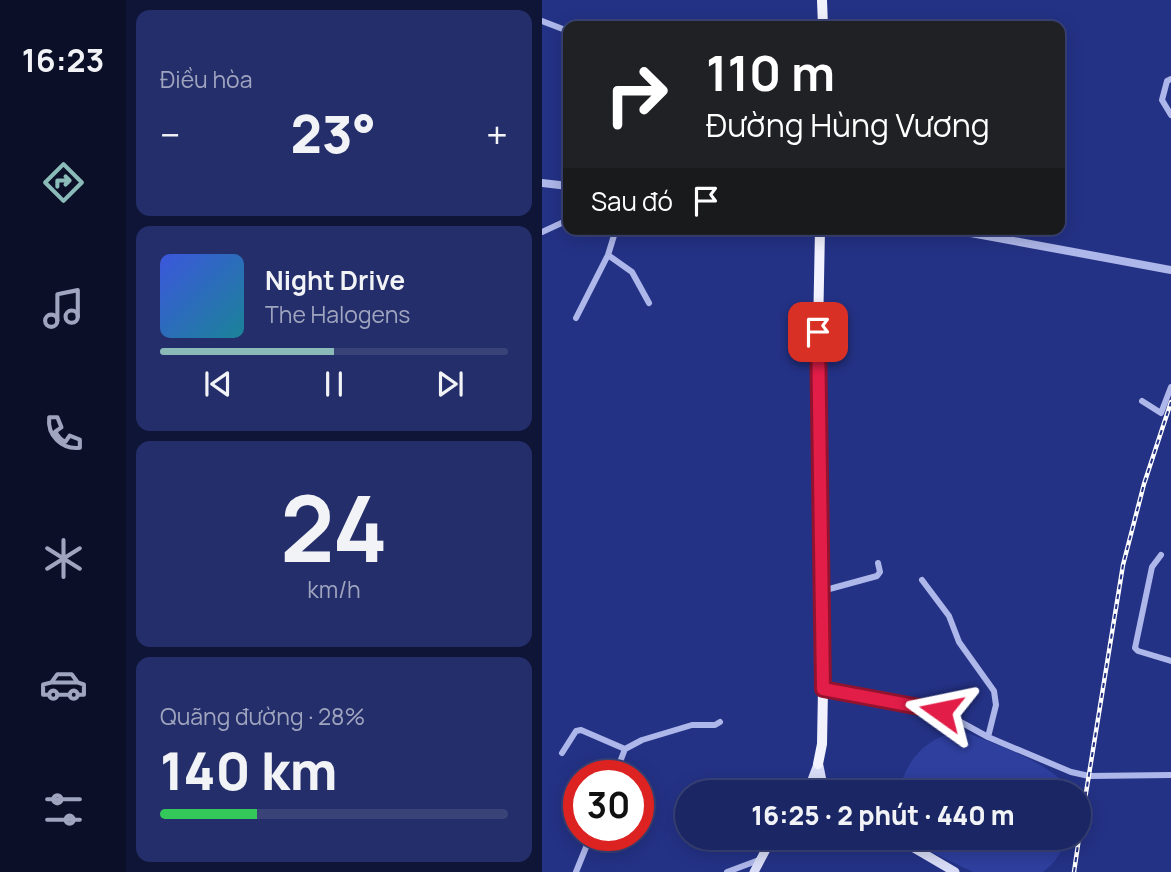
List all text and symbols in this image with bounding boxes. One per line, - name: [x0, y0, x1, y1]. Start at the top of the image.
- text: 16:23: [22, 38, 104, 82]
- text: 110 m: [706, 39, 835, 106]
- icon: right: [591, 49, 682, 140]
- text: Điều hòa: [160, 63, 252, 95]
- text: 23°: [291, 98, 376, 169]
- text: Đường Hùng Vương: [706, 103, 990, 147]
- text: −: [160, 108, 181, 160]
- text: +: [486, 108, 508, 160]
- icon: directions: [39, 158, 88, 207]
- icon: arrive: [687, 182, 725, 220]
- text: Sau đó: [591, 183, 673, 219]
- text: Night Drive: [265, 262, 405, 298]
- icon: music: [39, 284, 88, 333]
- text: The Halogens: [265, 298, 410, 330]
- pin: [788, 302, 848, 362]
- icon: arrive: [799, 313, 837, 351]
- icon: previous: [199, 365, 237, 403]
- icon: pause: [315, 365, 353, 403]
- icon: next: [431, 365, 469, 403]
- icon: phone: [39, 409, 88, 458]
- text: 24: [280, 465, 388, 589]
- icon: climate: [39, 534, 88, 583]
- text: km/h: [307, 573, 361, 605]
- icon: car: [39, 660, 88, 709]
- position arrow: [904, 674, 978, 748]
- text: Quãng đường · 28%: [160, 700, 365, 732]
- text: 140 km: [160, 735, 337, 806]
- speed limit sign: 30: [563, 760, 654, 851]
- icon: filters: [39, 785, 88, 834]
- text: 16:25 · 2 phút · 440 m: [751, 797, 1015, 833]

